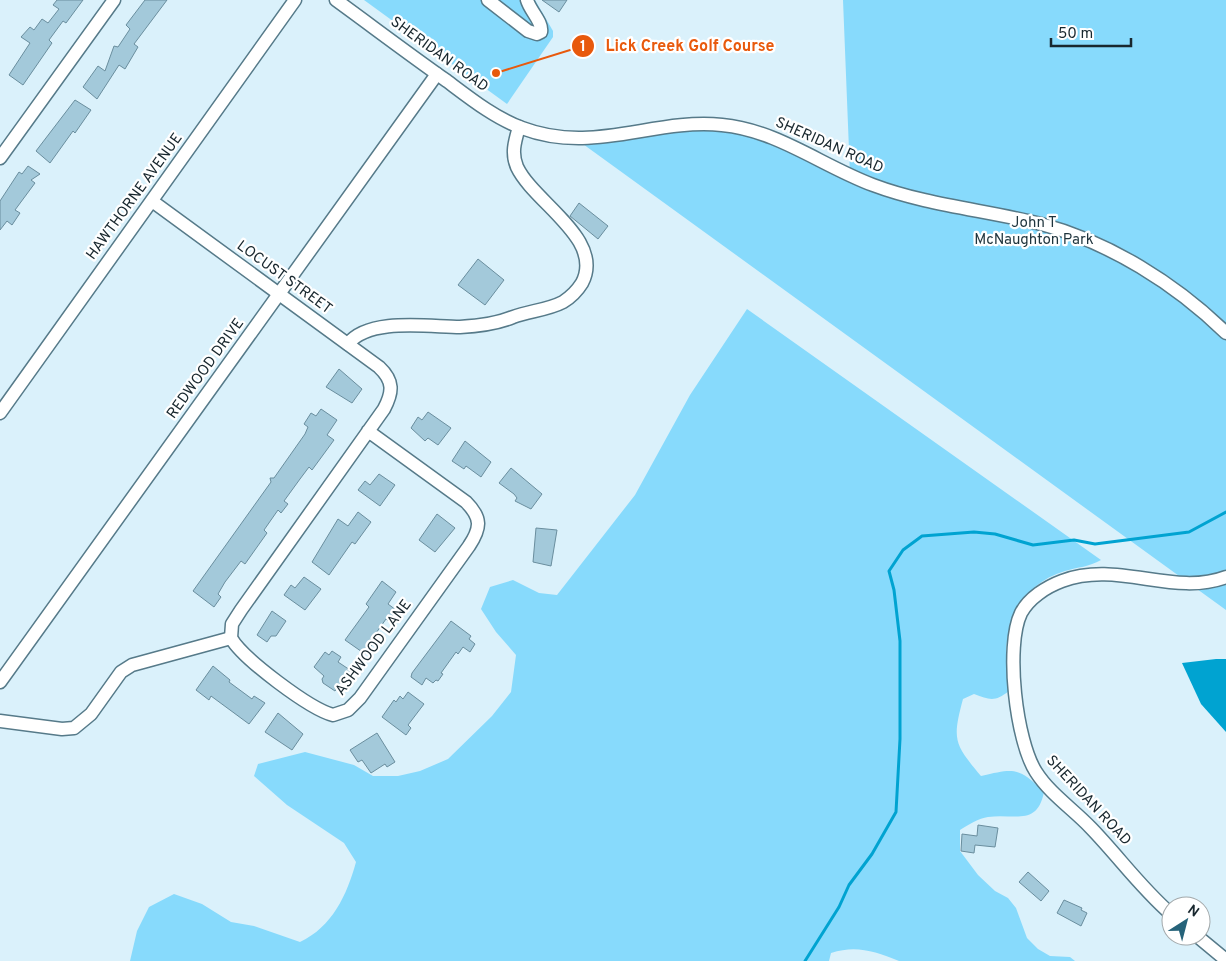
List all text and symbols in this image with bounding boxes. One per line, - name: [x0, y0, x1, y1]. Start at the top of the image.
- street label: SHERIDAN ROAD: [386, 13, 492, 97]
- scale bar: [1051, 15, 1131, 47]
- text: 50 m: [1058, 25, 1093, 44]
- callout: Lick Creek Golf Course: [571, 30, 785, 61]
- text: Lick Creek Golf Course: [605, 37, 775, 57]
- text: 1: [580, 38, 586, 57]
- street label: SHERIDAN ROAD: [772, 114, 886, 178]
- street label: HAWTHORNE AVENUE: [83, 130, 187, 264]
- park label: John T McNaughton Park: [974, 214, 1094, 250]
- street label: LOCUST STREET: [232, 237, 336, 319]
- street label: REDWOOD DRIVE: [163, 315, 249, 423]
- street label: ASHWOOD LANE: [332, 596, 416, 700]
- street label: SHERIDAN ROAD: [1041, 752, 1135, 850]
- north arrow: [1161, 896, 1211, 946]
- text: N: [1184, 902, 1202, 922]

